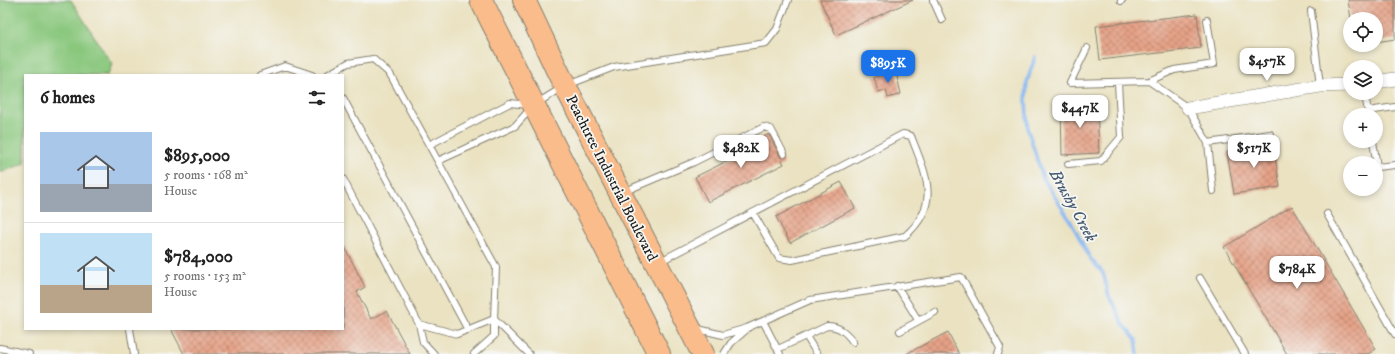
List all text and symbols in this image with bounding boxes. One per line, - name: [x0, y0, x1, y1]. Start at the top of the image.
- map controls: [1343, 12, 1383, 196]
- button: locate: [1343, 12, 1383, 52]
- pin: $457K: [1239, 48, 1295, 82]
- pin: $895K: [860, 50, 916, 84]
- text: $457K: [1249, 53, 1285, 69]
- text: $895K: [870, 55, 906, 71]
- button: layers: [1343, 60, 1383, 100]
- text: 6 homes: [40, 87, 95, 109]
- icon: filters: [306, 87, 328, 109]
- street label: Peachtree Industrial Boulevard: [561, 92, 662, 265]
- pin: $447K: [1052, 95, 1108, 129]
- text: $447K: [1061, 100, 1099, 116]
- button: +: [1343, 108, 1383, 148]
- pin: $482K: [713, 135, 769, 169]
- pin: $517K: [1226, 135, 1282, 169]
- text: $482K: [723, 140, 759, 156]
- text: $517K: [1237, 140, 1271, 156]
- text: $895,000: [164, 145, 230, 167]
- icon: home: [72, 148, 120, 196]
- button: −: [1343, 156, 1383, 196]
- water label: Brushy Creek: [1045, 165, 1101, 246]
- text: 5 rooms · 168 m²: [164, 167, 248, 183]
- text: House: [164, 183, 197, 199]
- text: $784,000: [164, 246, 233, 268]
- icon: home: [72, 249, 120, 297]
- pin: $784K: [1269, 256, 1325, 290]
- text: $784K: [1278, 261, 1316, 277]
- text: 5 rooms · 153 m²: [164, 268, 246, 284]
- text: House: [164, 284, 197, 300]

